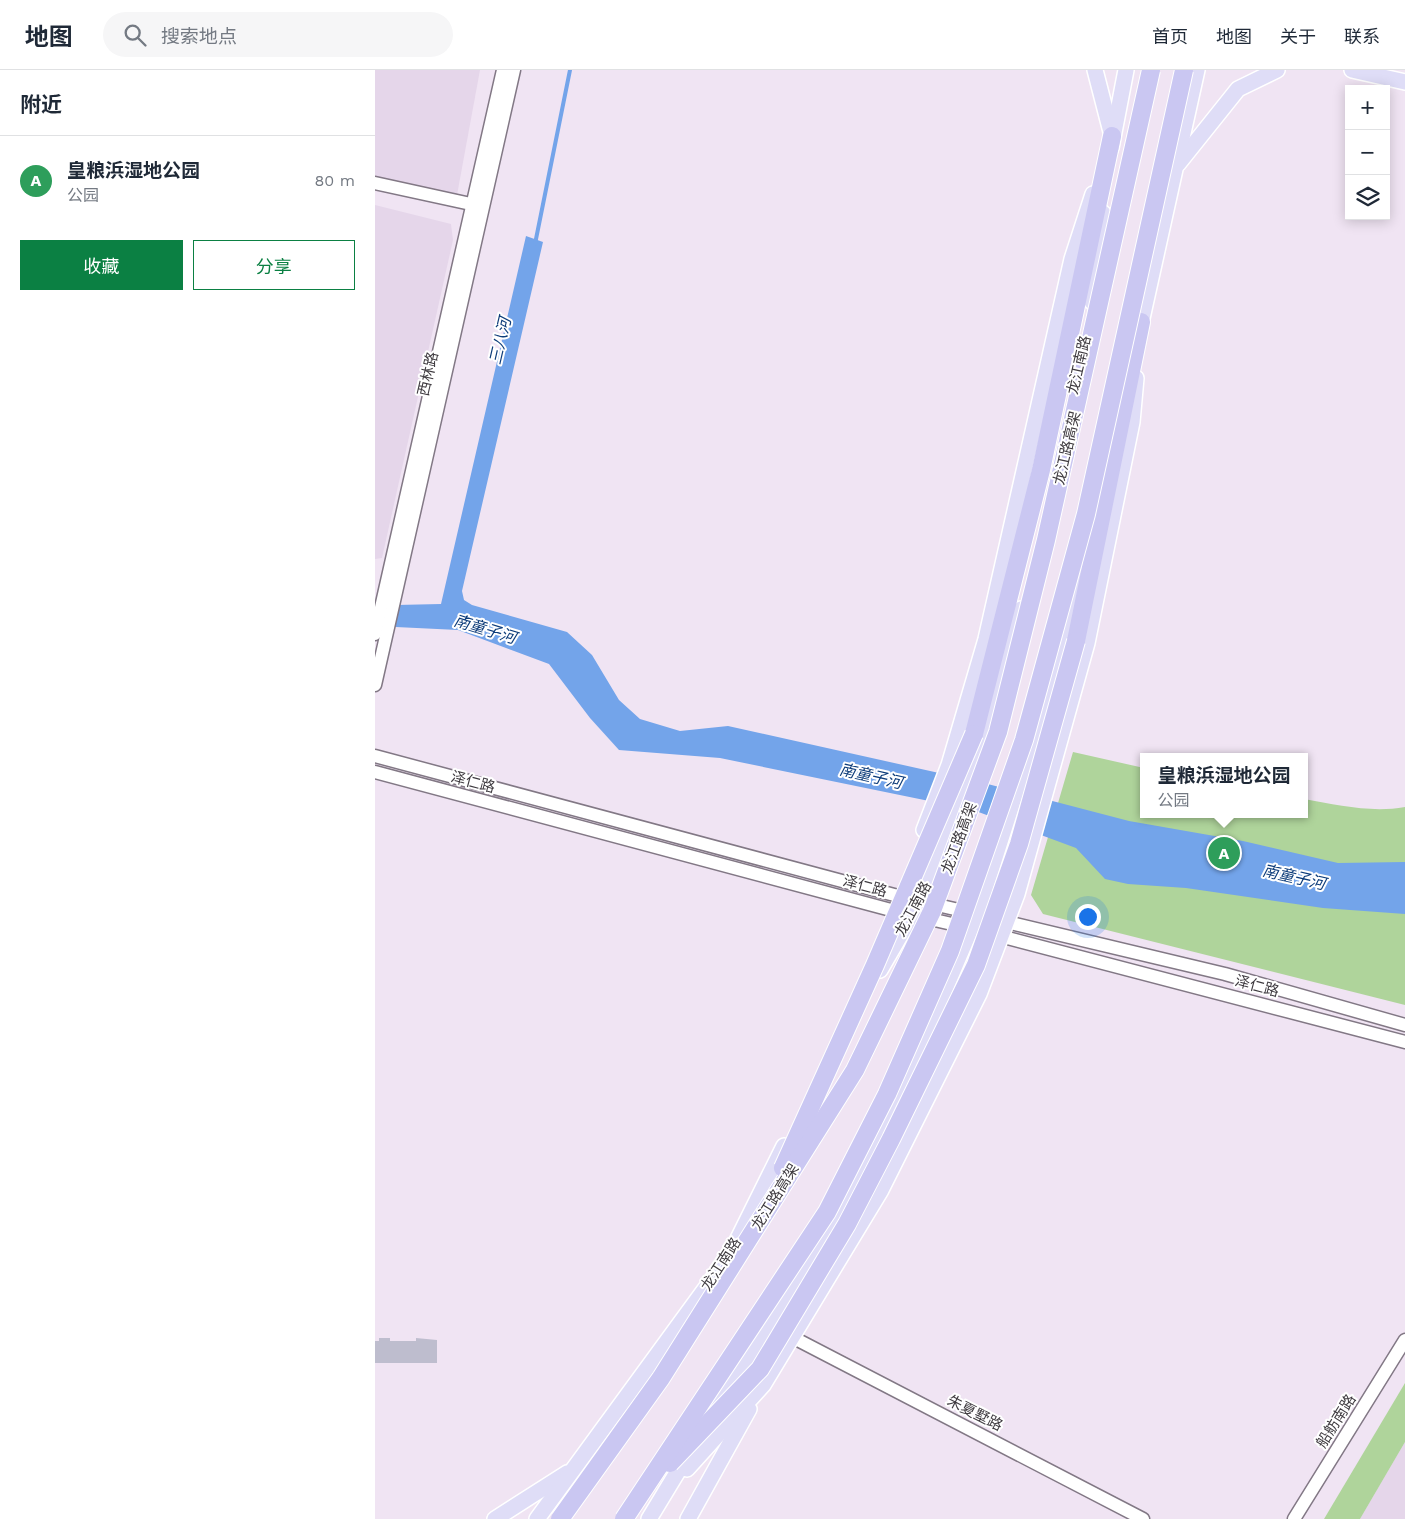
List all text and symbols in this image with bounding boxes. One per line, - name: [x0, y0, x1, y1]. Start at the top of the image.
- search box: [103, 12, 453, 57]
- icon: search: [121, 21, 149, 49]
- text: 地图: [25, 23, 73, 51]
- text: 搜索地点: [161, 25, 237, 48]
- text: 首页: [1152, 26, 1188, 47]
- text: 地图: [1216, 26, 1252, 47]
- text: 关于: [1280, 26, 1316, 47]
- text: 联系: [1344, 26, 1380, 47]
- map controls: [1345, 85, 1390, 220]
- button: +: [1345, 85, 1390, 130]
- text: 附近: [20, 92, 62, 117]
- button: −: [1345, 130, 1390, 175]
- text: 皇粮浜湿地公园: [67, 159, 200, 182]
- text: A: [31, 171, 41, 190]
- text: 80 m: [314, 171, 355, 190]
- button: layers: [1345, 175, 1390, 220]
- text: 公园: [67, 186, 99, 205]
- button: 收藏: [20, 240, 183, 290]
- button: 分享: [193, 240, 355, 290]
- water label: 三八河: [485, 313, 515, 367]
- street label: 龙江南路: [1063, 334, 1095, 396]
- street label: 西林路: [414, 350, 442, 398]
- street label: 龙江路高架: [1050, 409, 1084, 487]
- water label: 南童子河: [452, 611, 521, 648]
- popup: [1140, 753, 1308, 818]
- water label: 南童子河: [838, 760, 907, 793]
- text: 皇粮浜湿地公园: [1157, 764, 1291, 787]
- street label: 泽仁路: [449, 767, 497, 797]
- text: 公园: [1157, 791, 1190, 810]
- street label: 龙江路高架: [938, 800, 980, 876]
- pin: A: [1208, 834, 1240, 872]
- water label: 南童子河: [1261, 861, 1330, 894]
- street label: 泽仁路: [841, 871, 889, 901]
- street label: 龙江南路: [891, 878, 935, 940]
- your location: [1075, 904, 1101, 930]
- street label: 泽仁路: [1233, 971, 1281, 1001]
- street label: 龙江路高架: [747, 1160, 803, 1234]
- street label: 龙江南路: [697, 1234, 745, 1294]
- street label: 朱夏墅路: [944, 1391, 1006, 1435]
- street label: 船舫南路: [1312, 1391, 1360, 1451]

